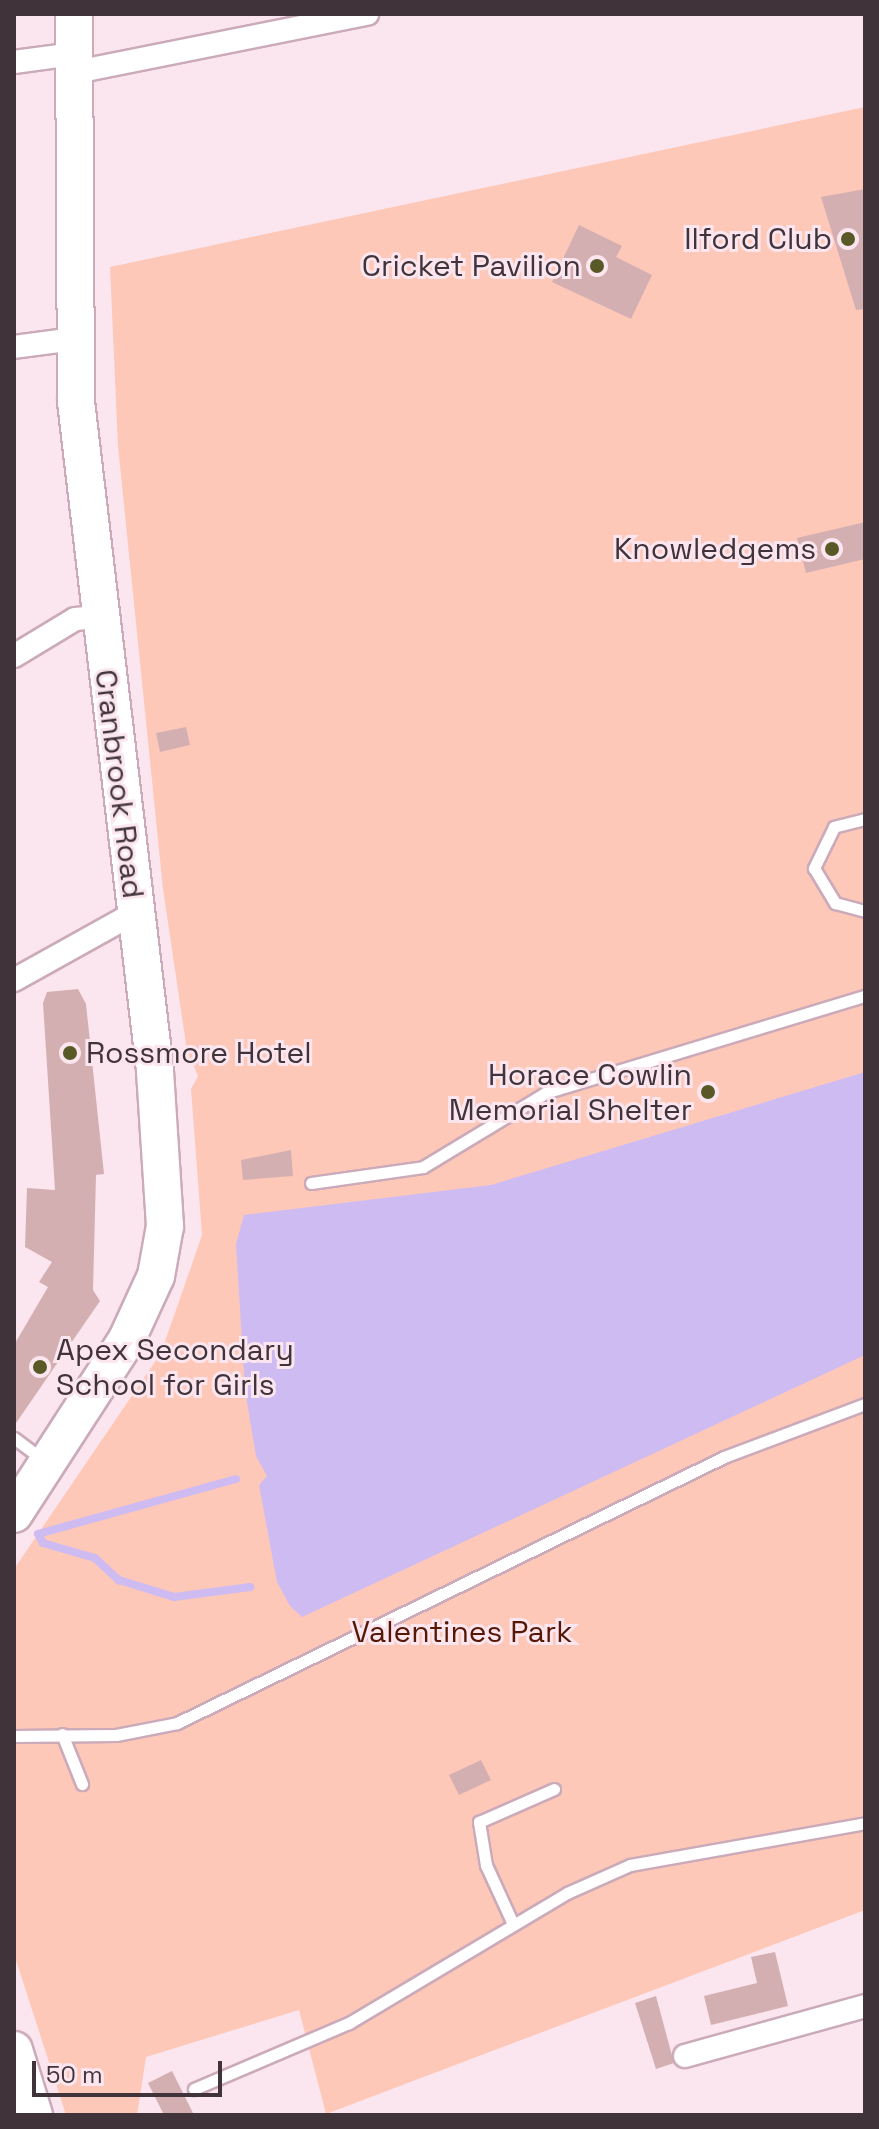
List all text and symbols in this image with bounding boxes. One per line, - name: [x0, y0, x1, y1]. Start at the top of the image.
- place label: Ilford Club: [684, 221, 832, 257]
- marker: Ilford Club: [839, 230, 857, 248]
- place label: Cricket Pavilion: [362, 248, 581, 284]
- marker: Cricket Pavilion: [588, 257, 606, 275]
- place label: Knowledgems: [614, 531, 816, 567]
- marker: Knowledgems: [823, 540, 841, 558]
- street label: Cranbrook Road: [87, 667, 151, 901]
- place label: Rossmore Hotel: [86, 1035, 312, 1071]
- marker: Rossmore Hotel: [61, 1044, 79, 1062]
- place label: Horace Cowlin Memorial Shelter: [449, 1057, 692, 1128]
- marker: Horace Cowlin Memorial Shelter: [699, 1083, 717, 1101]
- place label: Apex Secondary School for Girls: [56, 1332, 294, 1402]
- marker: Apex Secondary School for Girls: [31, 1358, 49, 1376]
- park label: Valentines Park: [351, 1614, 573, 1650]
- scale bar: [36, 2045, 226, 2095]
- text: 50 m: [46, 2059, 103, 2090]

